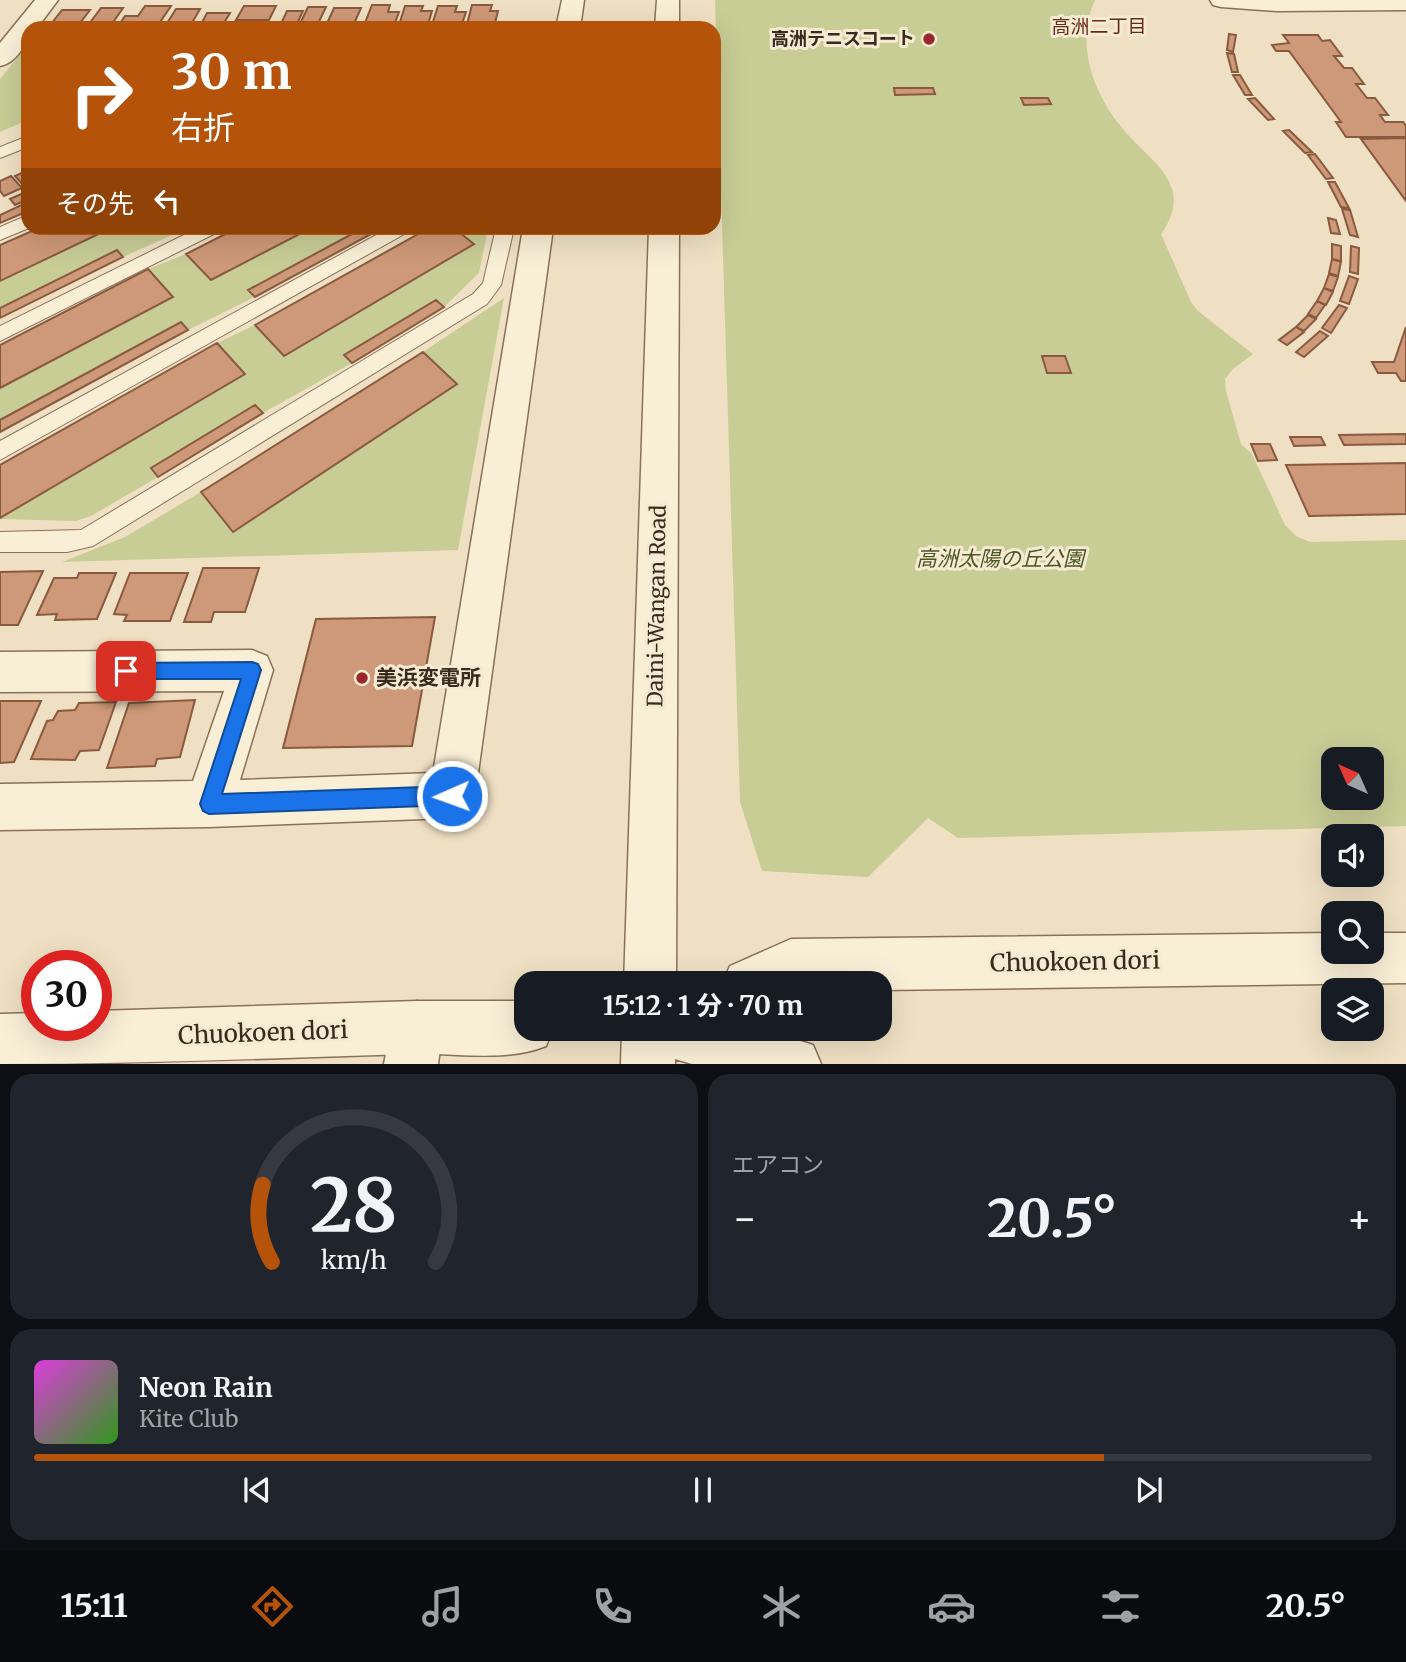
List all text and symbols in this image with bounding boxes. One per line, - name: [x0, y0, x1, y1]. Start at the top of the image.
- district label: 高洲二丁目: [1051, 14, 1147, 38]
- place label: 高洲テニスコート: [771, 27, 915, 50]
- marker: 高洲テニスコート: [921, 31, 937, 47]
- text: 30 m: [171, 41, 292, 102]
- icon: right: [56, 49, 147, 140]
- text: 右折: [171, 108, 235, 148]
- icon: left: [148, 182, 186, 220]
- text: その先: [56, 187, 134, 220]
- street label: Daini-Wangan Road: [641, 504, 672, 707]
- park label: 高洲太陽の丘公園: [916, 545, 1087, 572]
- pin: [96, 641, 156, 701]
- icon: arrive: [107, 652, 145, 690]
- place label: 美浜変電所: [376, 664, 481, 691]
- marker: 美浜変電所: [354, 670, 370, 686]
- north arrow: [1321, 747, 1384, 810]
- map controls: [1321, 747, 1384, 1041]
- position arrow: [415, 759, 489, 833]
- button: sound: [1321, 824, 1384, 887]
- button: search: [1321, 901, 1384, 964]
- street label: Chuokoen dori: [990, 945, 1161, 978]
- speed limit sign: 30: [21, 950, 112, 1041]
- button: layers: [1321, 978, 1384, 1041]
- text: 15:12 · 1 分 · 70 m: [603, 989, 803, 1022]
- street label: Chuokoen dori: [177, 1014, 349, 1051]
- text: エアコン: [732, 1150, 824, 1179]
- text: 28: [310, 1161, 398, 1253]
- text: 20.5°: [987, 1186, 1117, 1251]
- text: −: [732, 1195, 757, 1242]
- text: +: [1347, 1195, 1372, 1242]
- text: km/h: [321, 1244, 387, 1276]
- text: Neon Rain: [139, 1371, 273, 1404]
- text: Kite Club: [139, 1404, 238, 1433]
- icon: previous: [238, 1471, 276, 1509]
- icon: pause: [684, 1471, 722, 1509]
- icon: next: [1130, 1471, 1168, 1509]
- icon: directions: [248, 1582, 297, 1631]
- icon: music: [418, 1582, 467, 1631]
- icon: phone: [588, 1582, 637, 1631]
- icon: climate: [757, 1582, 806, 1631]
- icon: car: [927, 1582, 976, 1631]
- icon: filters: [1096, 1582, 1145, 1631]
- text: 15:11: [60, 1586, 128, 1626]
- text: 20.5°: [1266, 1586, 1346, 1626]

